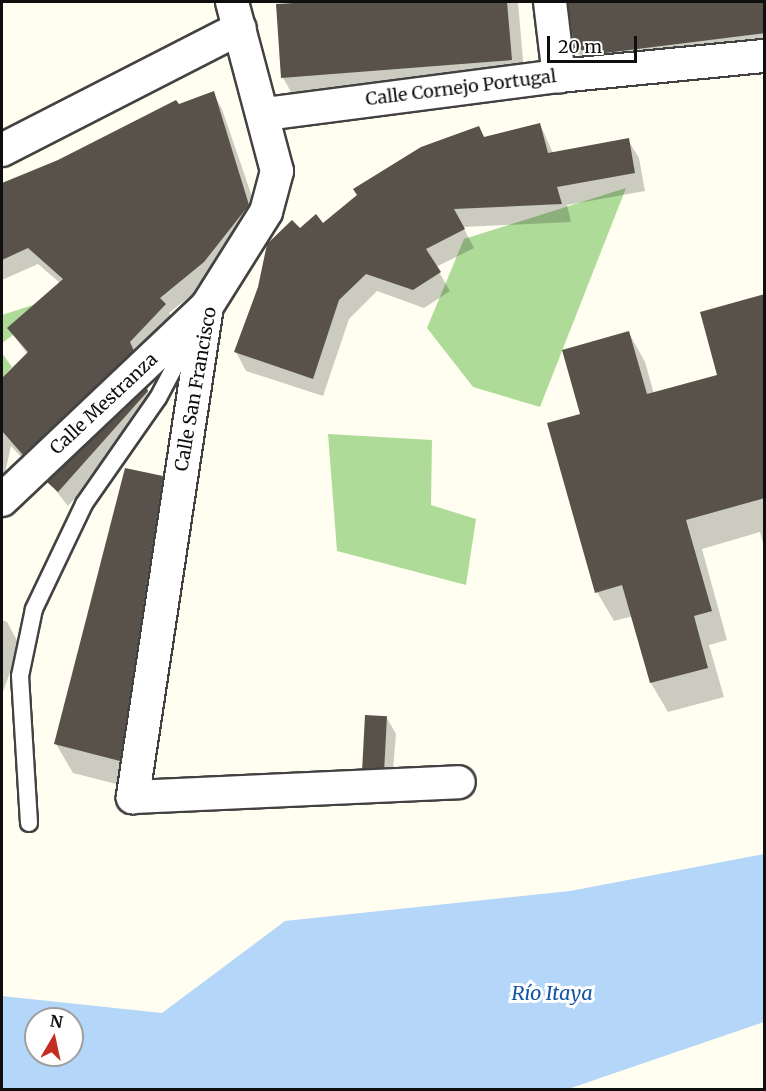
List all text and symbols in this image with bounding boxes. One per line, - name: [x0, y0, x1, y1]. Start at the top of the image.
- scale bar: [550, 24, 640, 62]
- text: 20 m: [558, 35, 602, 58]
- street label: Calle Cornejo Portugal: [364, 66, 558, 110]
- street label: Calle San Francisco: [171, 305, 221, 473]
- street label: Calle Mestranza: [46, 349, 162, 459]
- water label: Río Itaya: [511, 980, 593, 1004]
- north arrow: [24, 1007, 84, 1067]
- text: N: [49, 1010, 64, 1032]

